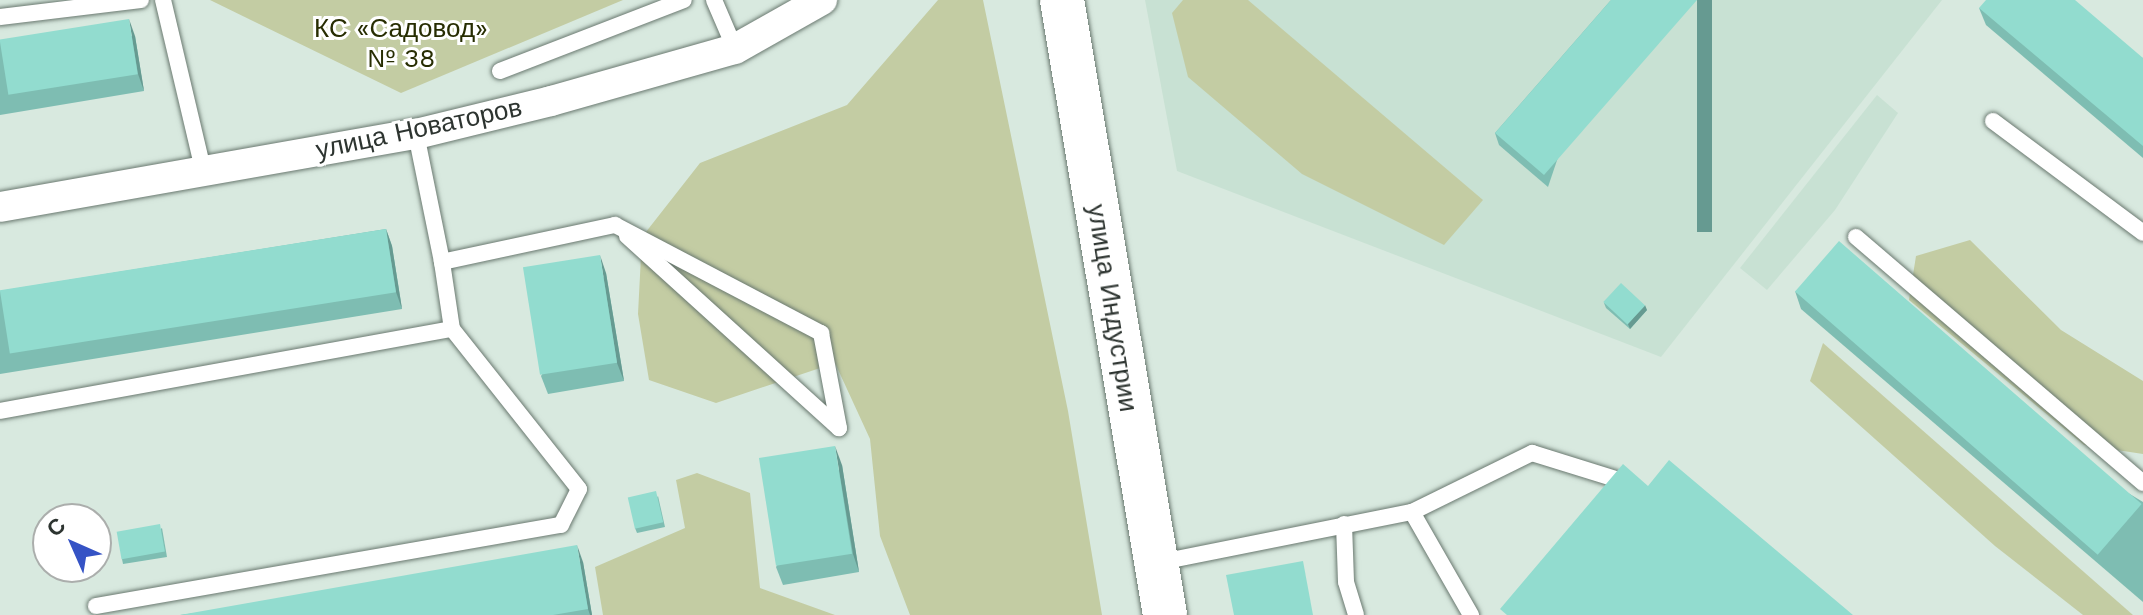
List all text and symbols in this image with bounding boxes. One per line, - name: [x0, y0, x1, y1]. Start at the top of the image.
- park label: КС «Садовод» № 38: [314, 13, 488, 74]
- street label: улица Новаторов: [313, 92, 525, 166]
- street label: улица Индустрии: [1080, 202, 1144, 414]
- north arrow: [32, 503, 112, 583]
- text: С: [42, 513, 71, 542]

